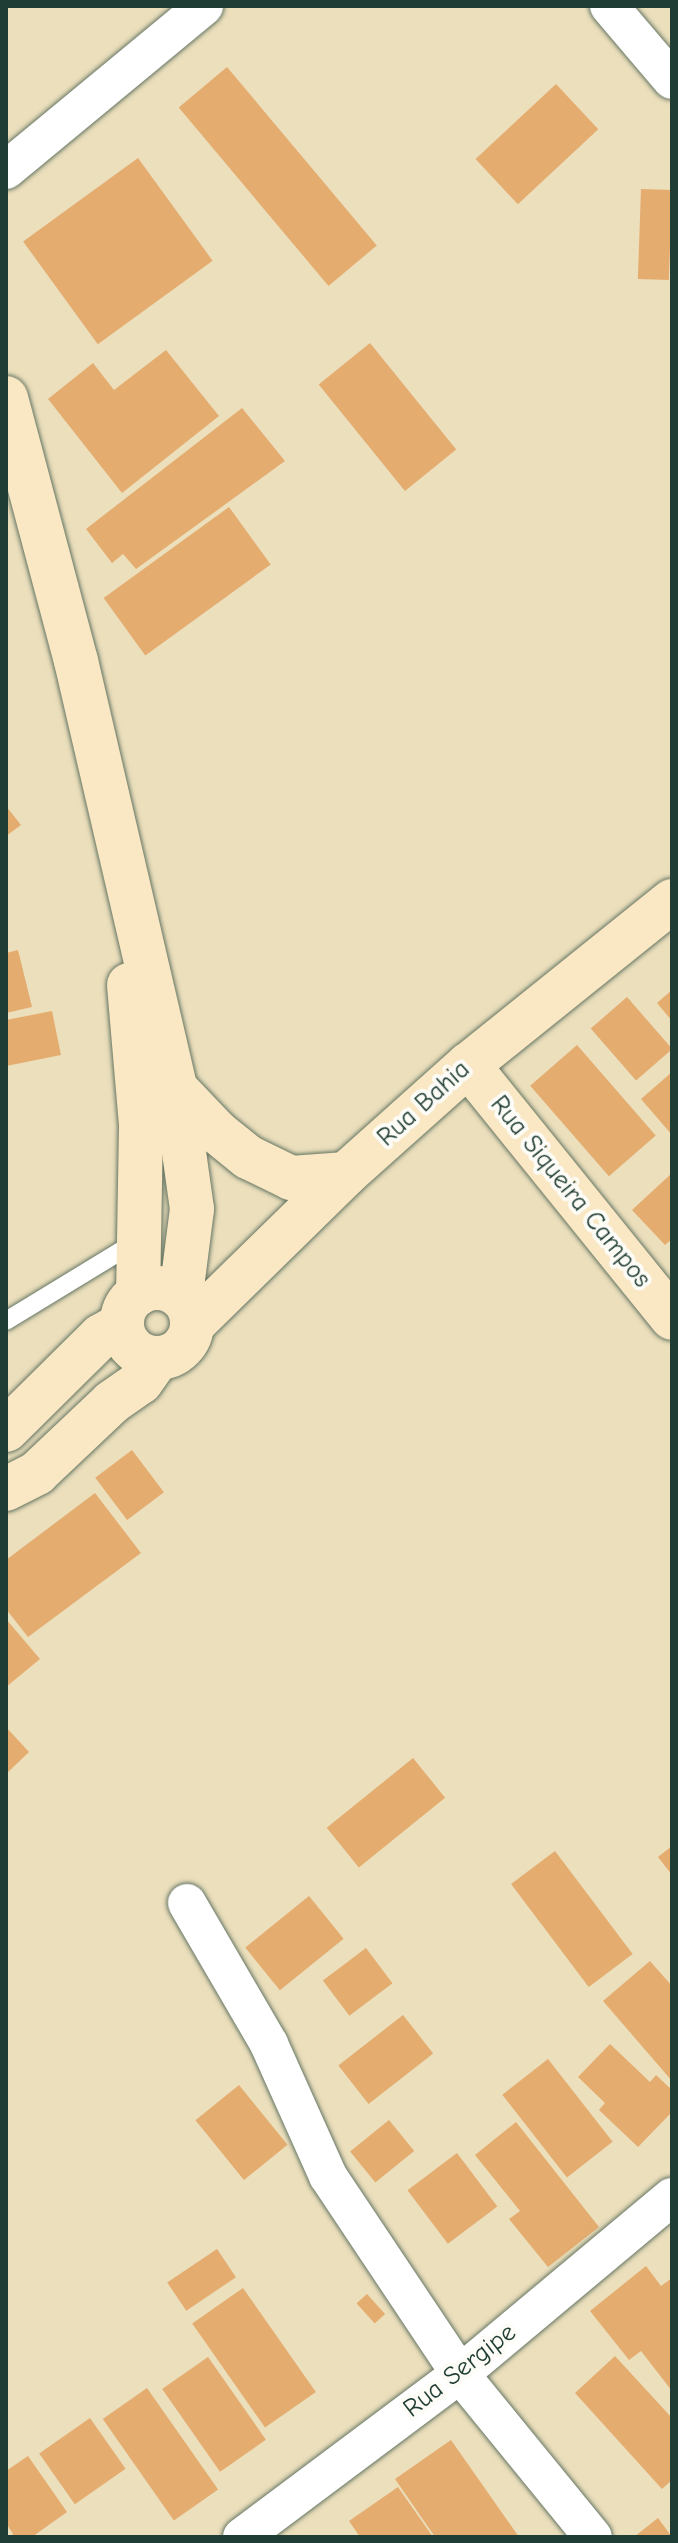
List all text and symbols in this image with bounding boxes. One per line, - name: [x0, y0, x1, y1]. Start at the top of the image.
- street label: Rua Bahia: [371, 1054, 477, 1154]
- street label: Rua Siqueira Campos: [483, 1090, 657, 1294]
- street label: Rua Sergipe: [397, 2317, 523, 2425]

